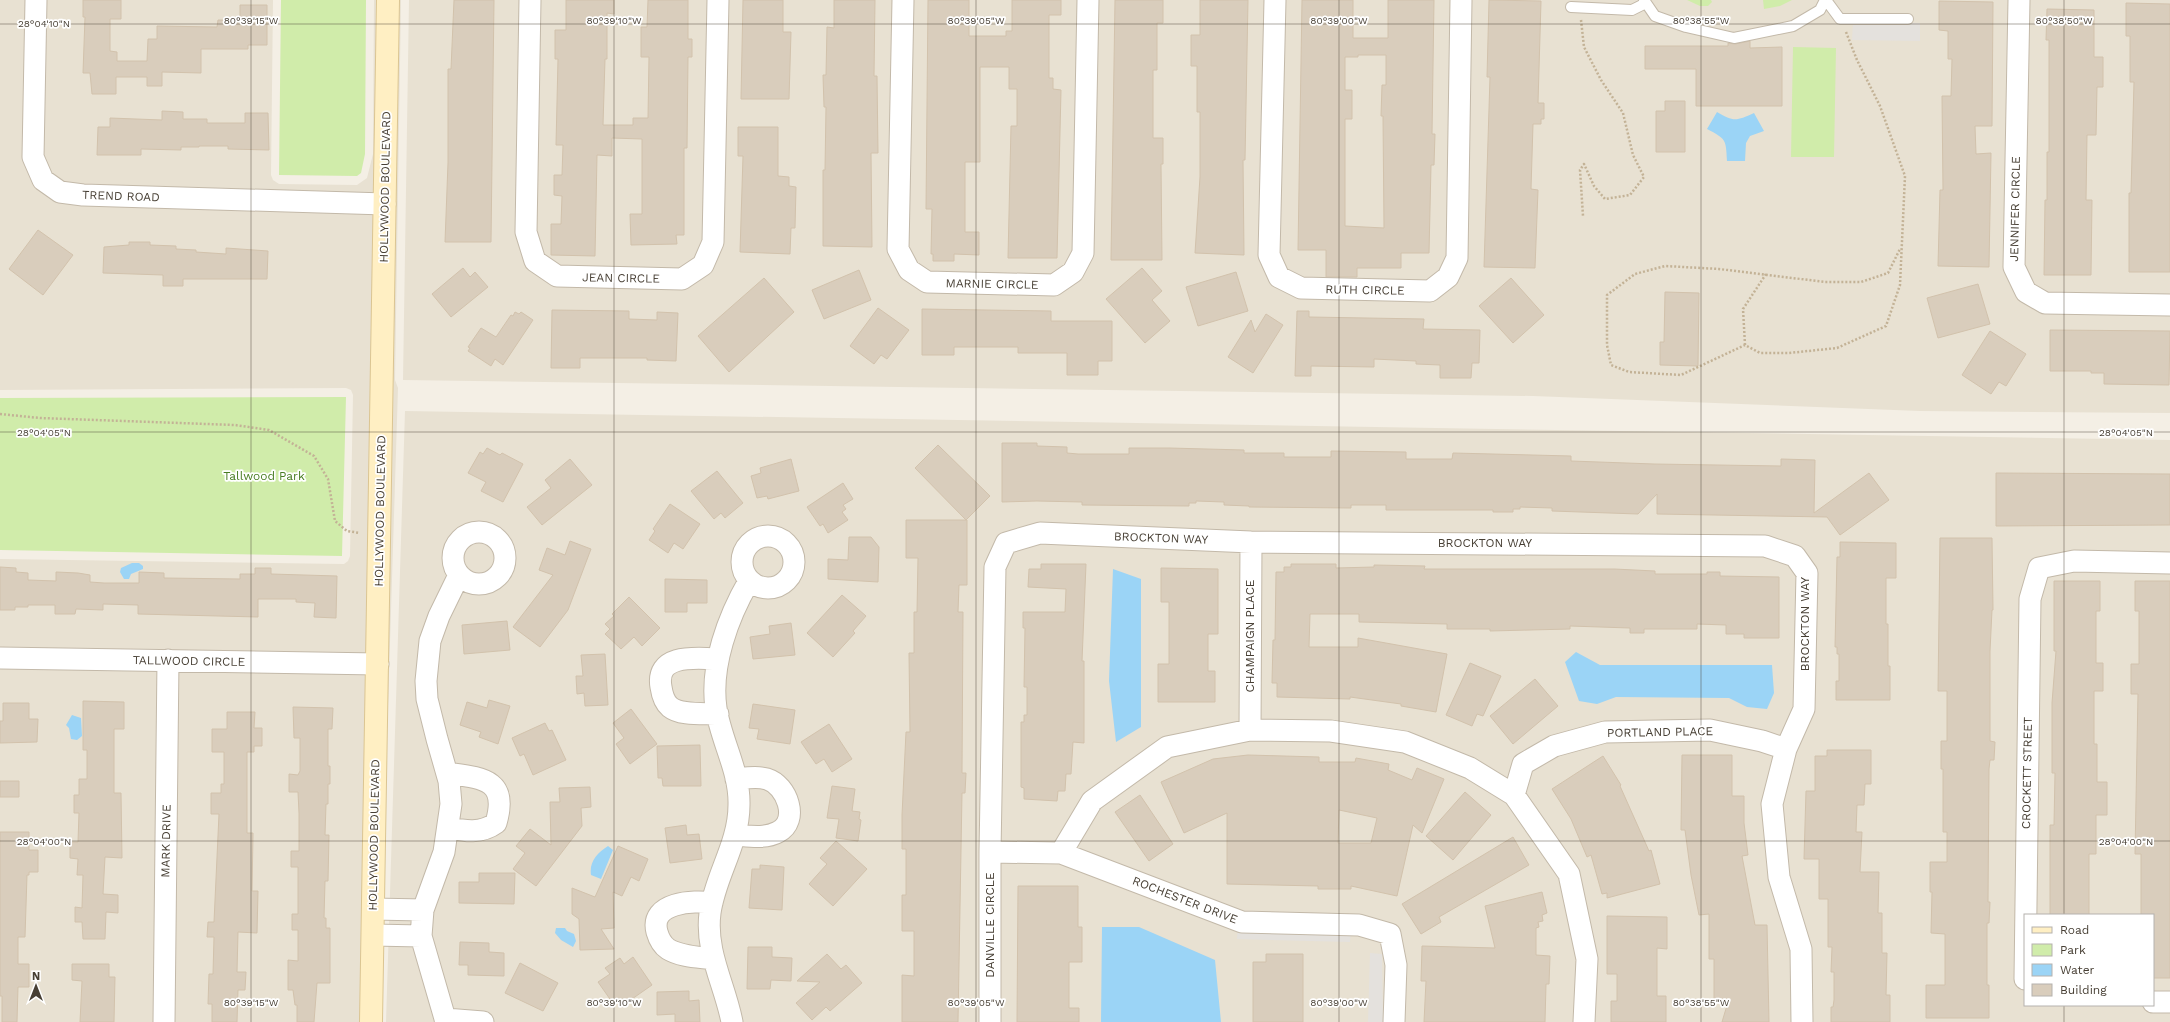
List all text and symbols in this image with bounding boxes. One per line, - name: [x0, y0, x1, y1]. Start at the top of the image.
- text: 80°39'15"W: [224, 15, 279, 26]
- text: 80°39'10"W: [586, 15, 642, 26]
- text: 80°39'05"W: [948, 15, 1005, 26]
- text: 80°39'00"W: [1310, 15, 1368, 26]
- text: 80°38'55"W: [1673, 15, 1730, 26]
- text: 80°38'50"W: [2036, 15, 2093, 26]
- text: 28°04'10"N: [18, 18, 70, 29]
- street label: HOLLYWOOD BOULEVARD: [377, 111, 393, 263]
- street label: JENNIFER CIRCLE: [2007, 156, 2023, 262]
- street label: TREND ROAD: [82, 188, 160, 204]
- street label: JEAN CIRCLE: [582, 270, 660, 286]
- street label: MARNIE CIRCLE: [945, 276, 1039, 292]
- street label: RUTH CIRCLE: [1325, 282, 1405, 298]
- text: 28°04'05"N: [17, 427, 71, 438]
- text: 28°04'05"N: [2099, 427, 2153, 438]
- street label: HOLLYWOOD BOULEVARD: [372, 435, 388, 587]
- park label: Tallwood Park: [223, 469, 305, 483]
- street label: BROCKTON WAY: [1114, 529, 1209, 547]
- street label: BROCKTON WAY: [1438, 536, 1532, 550]
- street label: BROCKTON WAY: [1798, 577, 1812, 671]
- street label: CHAMPAIGN PLACE: [1243, 579, 1257, 693]
- street label: TALLWOOD CIRCLE: [133, 653, 246, 669]
- street label: CROCKETT STREET: [2019, 717, 2035, 829]
- street label: PORTLAND PLACE: [1607, 724, 1713, 740]
- street label: HOLLYWOOD BOULEVARD: [366, 759, 382, 911]
- street label: MARK DRIVE: [158, 804, 174, 878]
- text: 28°04'00"N: [17, 836, 71, 847]
- text: 28°04'00"N: [2099, 836, 2153, 847]
- street label: DANVILLE CIRCLE: [983, 872, 997, 978]
- street label: ROCHESTER DRIVE: [1130, 873, 1240, 927]
- legend: [2024, 914, 2154, 1006]
- text: Road: [2060, 923, 2089, 937]
- text: Park: [2060, 943, 2086, 957]
- text: Water: [2060, 963, 2095, 977]
- north arrow: [16, 966, 56, 1006]
- text: N: [32, 970, 40, 983]
- text: Building: [2060, 983, 2107, 997]
- text: 80°39'15"W: [224, 997, 279, 1008]
- text: 80°39'10"W: [586, 997, 642, 1008]
- text: 80°39'05"W: [948, 997, 1005, 1008]
- text: 80°39'00"W: [1310, 997, 1368, 1008]
- text: 80°38'55"W: [1673, 997, 1730, 1008]

